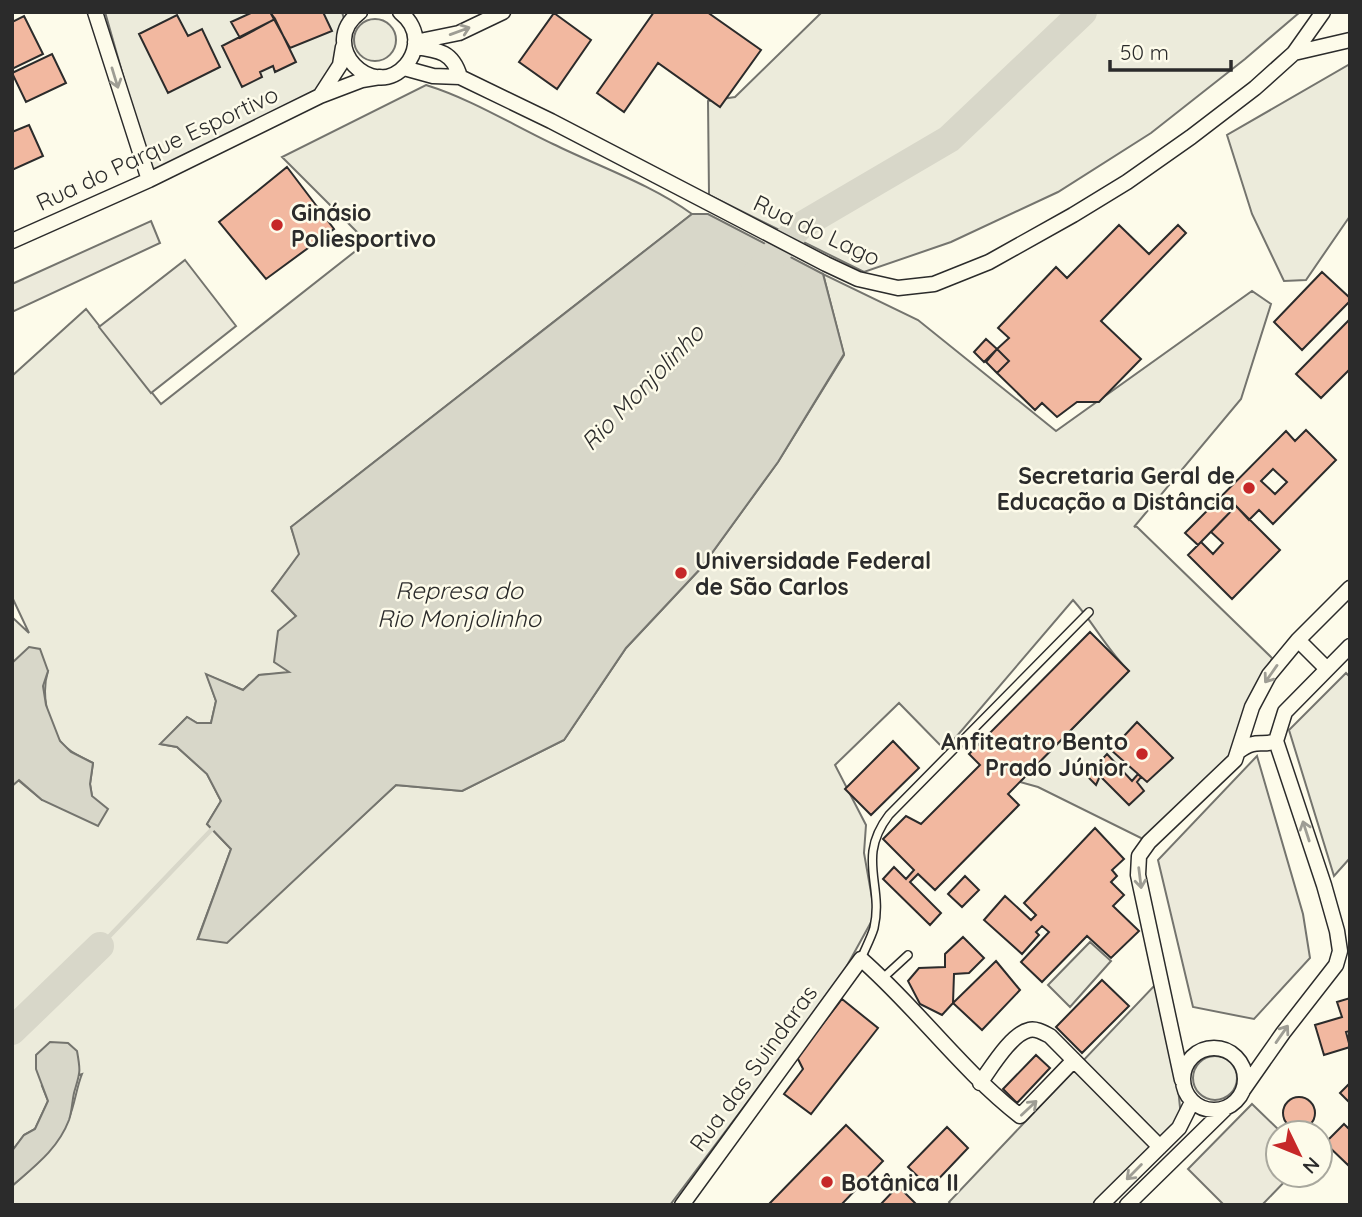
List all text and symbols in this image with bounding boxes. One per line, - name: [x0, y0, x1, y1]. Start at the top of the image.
- one-way arrow: [449, 24, 471, 36]
- scale bar: [1110, 28, 1231, 72]
- text: 50 m: [1120, 39, 1169, 65]
- one-way arrow: [110, 66, 122, 88]
- street label: Rua do Parque Esportivo: [31, 79, 283, 217]
- street label: Rua do Lago: [749, 188, 885, 272]
- place label: Ginásio Poliesportivo: [291, 198, 436, 253]
- marker: Ginásio Poliesportivo: [269, 217, 285, 233]
- water label: Rio Monjolinho: [574, 316, 711, 456]
- place label: Secretaria Geral de Educação a Distância: [997, 461, 1235, 516]
- marker: Secretaria Geral de Educação a Distância: [1241, 480, 1257, 496]
- place label: Universidade Federal de São Carlos: [695, 546, 931, 601]
- marker: Universidade Federal de São Carlos: [673, 565, 689, 581]
- water label: Represa do Rio Monjolinho: [377, 575, 543, 633]
- one-way arrow: [1264, 664, 1278, 683]
- place label: Anfiteatro Bento Prado Júnior: [941, 727, 1128, 782]
- marker: Anfiteatro Bento Prado Júnior: [1134, 746, 1150, 762]
- one-way arrow: [1299, 820, 1312, 842]
- one-way arrow: [1134, 866, 1147, 889]
- street label: Rua das Suindaras: [683, 979, 823, 1157]
- one-way arrow: [1275, 1025, 1289, 1044]
- one-way arrow: [1020, 1100, 1038, 1116]
- north arrow: [1264, 1119, 1334, 1189]
- text: N: [1298, 1152, 1325, 1179]
- one-way arrow: [1125, 1164, 1142, 1181]
- place label: Botânica II: [841, 1168, 959, 1197]
- marker: Botânica II: [819, 1174, 835, 1190]

